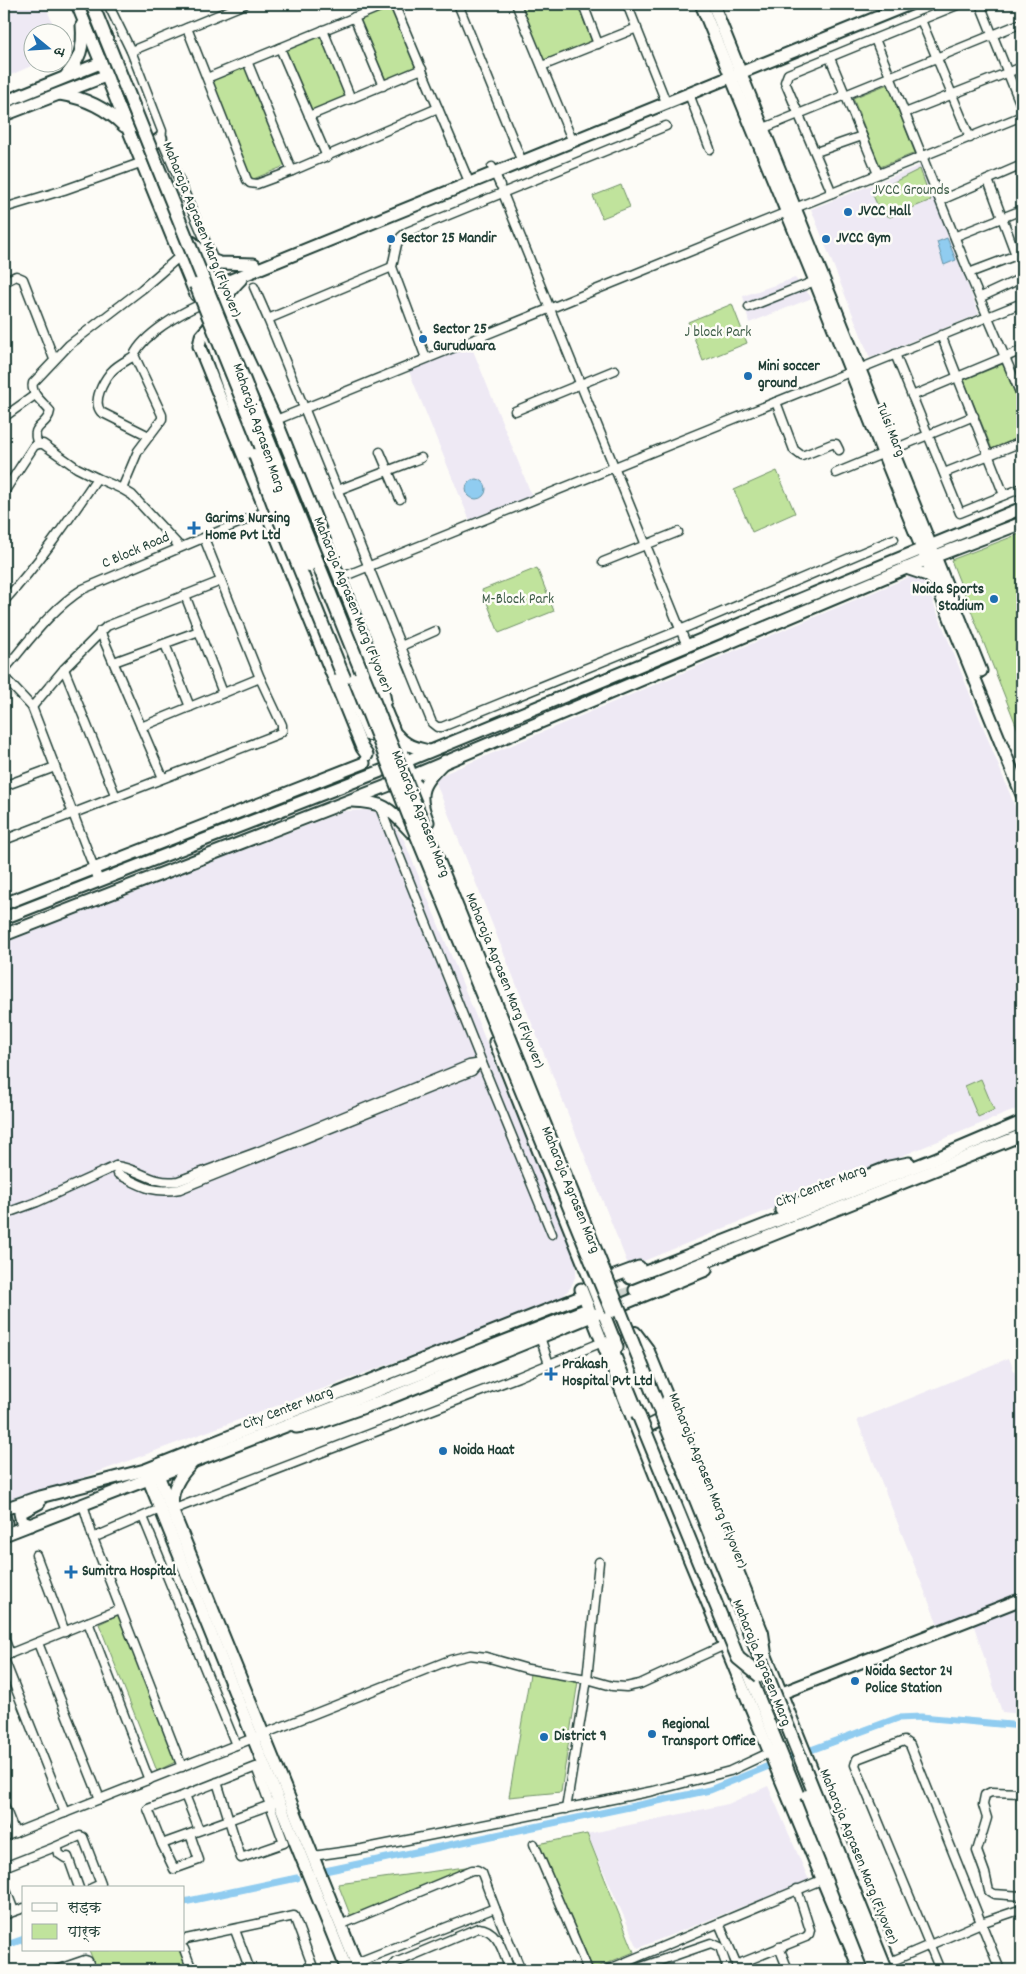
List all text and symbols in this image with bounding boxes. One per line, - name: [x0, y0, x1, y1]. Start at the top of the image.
- north arrow: [22, 22, 72, 72]
- text: उ: [47, 44, 70, 59]
- street label: Maharaja Agrasen Marg (Flyover): [156, 139, 246, 321]
- park label: JVCC Grounds: [872, 180, 950, 202]
- place label: JVCC Hall: [858, 201, 911, 223]
- marker: JVCC Hall: [842, 206, 854, 218]
- place label: Sector 25 Mandir: [401, 228, 497, 250]
- place label: JVCC Gym: [836, 228, 891, 250]
- marker: Sector 25 Mandir: [385, 233, 397, 245]
- marker: JVCC Gym: [820, 233, 832, 245]
- place label: Sector 25 Gurudwara: [433, 319, 496, 358]
- park label: J block Park: [685, 322, 751, 344]
- marker: Sector 25 Gurudwara: [417, 333, 429, 345]
- place label: Mini soccer ground: [758, 356, 820, 395]
- street label: Maharaja Agrasen Marg: [226, 360, 290, 496]
- marker: Mini soccer ground: [742, 370, 754, 382]
- street label: Tulsi Marg: [869, 400, 911, 460]
- place label: Garims Nursing Home Pvt Ltd: [205, 508, 290, 547]
- street label: Maharaja Agrasen Marg (Flyover): [307, 514, 397, 696]
- marker: Garims Nursing Home Pvt Ltd: [187, 521, 201, 535]
- street label: C Block Road: [99, 527, 173, 575]
- place label: Noida Sports Stadium: [912, 579, 984, 618]
- park label: M-Block Park: [482, 589, 554, 611]
- marker: Noida Sports Stadium: [988, 593, 1000, 605]
- street label: Maharaja Agrasen Marg: [384, 747, 456, 881]
- street label: Maharaja Agrasen Marg (Flyover): [459, 890, 549, 1072]
- street label: Maharaja Agrasen Marg: [534, 1123, 606, 1257]
- street label: City Center Marg: [773, 1160, 869, 1214]
- place label: Prakash Hospital Pvt Ltd: [562, 1354, 653, 1393]
- marker: Prakash Hospital Pvt Ltd: [544, 1367, 558, 1381]
- street label: City Center Marg: [240, 1382, 336, 1436]
- street label: Maharaja Agrasen Marg (Flyover): [662, 1390, 752, 1572]
- place label: Noida Haat: [453, 1440, 515, 1462]
- marker: Noida Haat: [437, 1445, 449, 1457]
- place label: Sumitra Hospital: [82, 1561, 177, 1583]
- marker: Sumitra Hospital: [64, 1565, 78, 1579]
- street label: Maharaja Agrasen Marg: [725, 1596, 797, 1730]
- place label: Noida Sector 24 Police Station: [865, 1661, 953, 1700]
- marker: Noida Sector 24 Police Station: [849, 1675, 861, 1687]
- place label: Regional Transport Office: [662, 1714, 756, 1753]
- place label: District 9: [554, 1726, 607, 1748]
- marker: Regional Transport Office: [646, 1728, 658, 1740]
- marker: District 9: [538, 1731, 550, 1743]
- street label: Maharaja Agrasen Marg (Flyover): [813, 1766, 903, 1948]
- legend: [22, 1886, 185, 1952]
- text: सड़क: [67, 1898, 102, 1920]
- text: पार्क: [67, 1922, 101, 1944]

